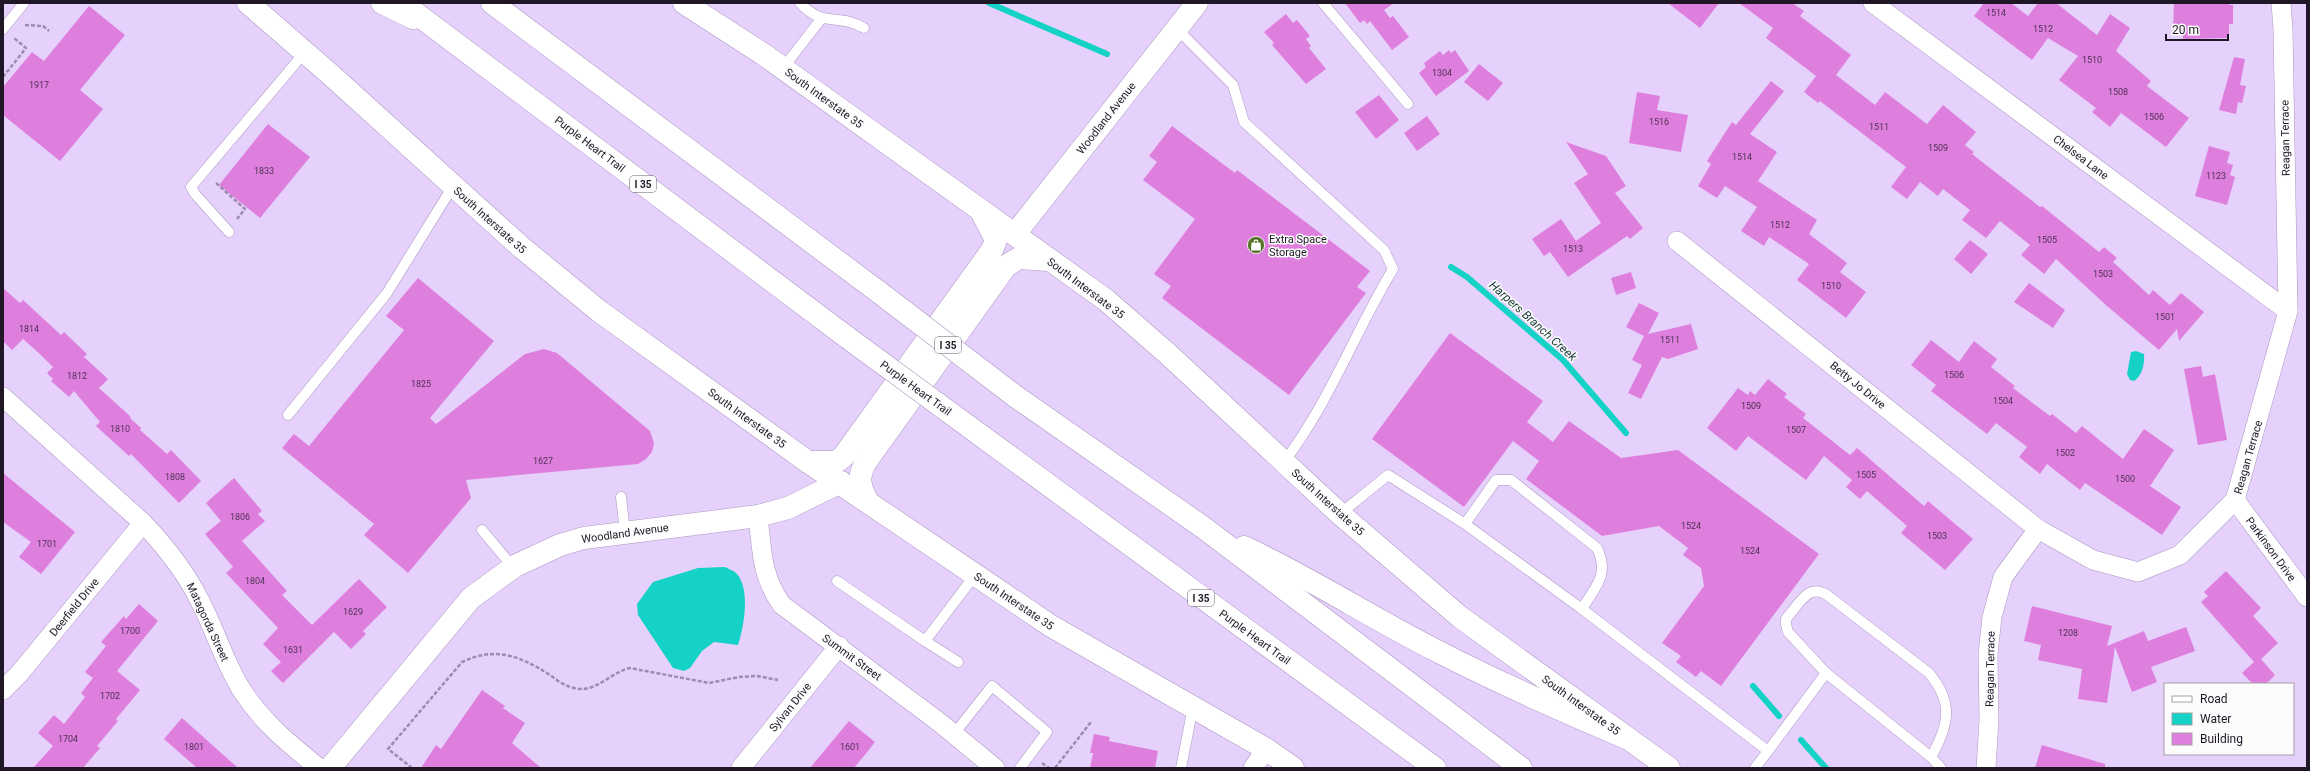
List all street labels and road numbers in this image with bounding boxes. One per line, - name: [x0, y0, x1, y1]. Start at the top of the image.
- street label: South Interstate 35: [782, 66, 865, 131]
- street label: Woodland Avenue: [1074, 80, 1139, 157]
- street label: Reagan Terrace: [2278, 100, 2293, 176]
- street label: Purple Heart Trail: [552, 114, 628, 175]
- street label: Chelsea Lane: [2051, 132, 2111, 182]
- road number: I 35: [630, 176, 656, 192]
- street label: South Interstate 35: [451, 184, 529, 256]
- street label: South Interstate 35: [1045, 255, 1127, 322]
- road number: I 35: [935, 337, 961, 353]
- street label: Purple Heart Trail: [878, 358, 954, 419]
- street label: Betty Jo Drive: [1827, 359, 1888, 412]
- street label: South Interstate 35: [705, 386, 788, 451]
- street label: Reagan Terrace: [2232, 419, 2265, 495]
- street label: South Interstate 35: [1289, 466, 1367, 538]
- street label: Parkinson Drive: [2243, 515, 2298, 584]
- street label: Woodland Avenue: [581, 521, 670, 546]
- street label: South Interstate 35: [971, 570, 1056, 633]
- street label: Deerfield Drive: [47, 576, 102, 639]
- street label: Matagorda Street: [184, 581, 232, 664]
- road number: I 35: [1188, 590, 1214, 606]
- street label: Purple Heart Trail: [1217, 607, 1293, 668]
- street label: Reagan Terrace: [1983, 631, 1998, 707]
- street label: Summit Street: [820, 632, 884, 683]
- street label: South Interstate 35: [1539, 673, 1622, 738]
- street label: Sylvan Drive: [767, 680, 814, 734]

